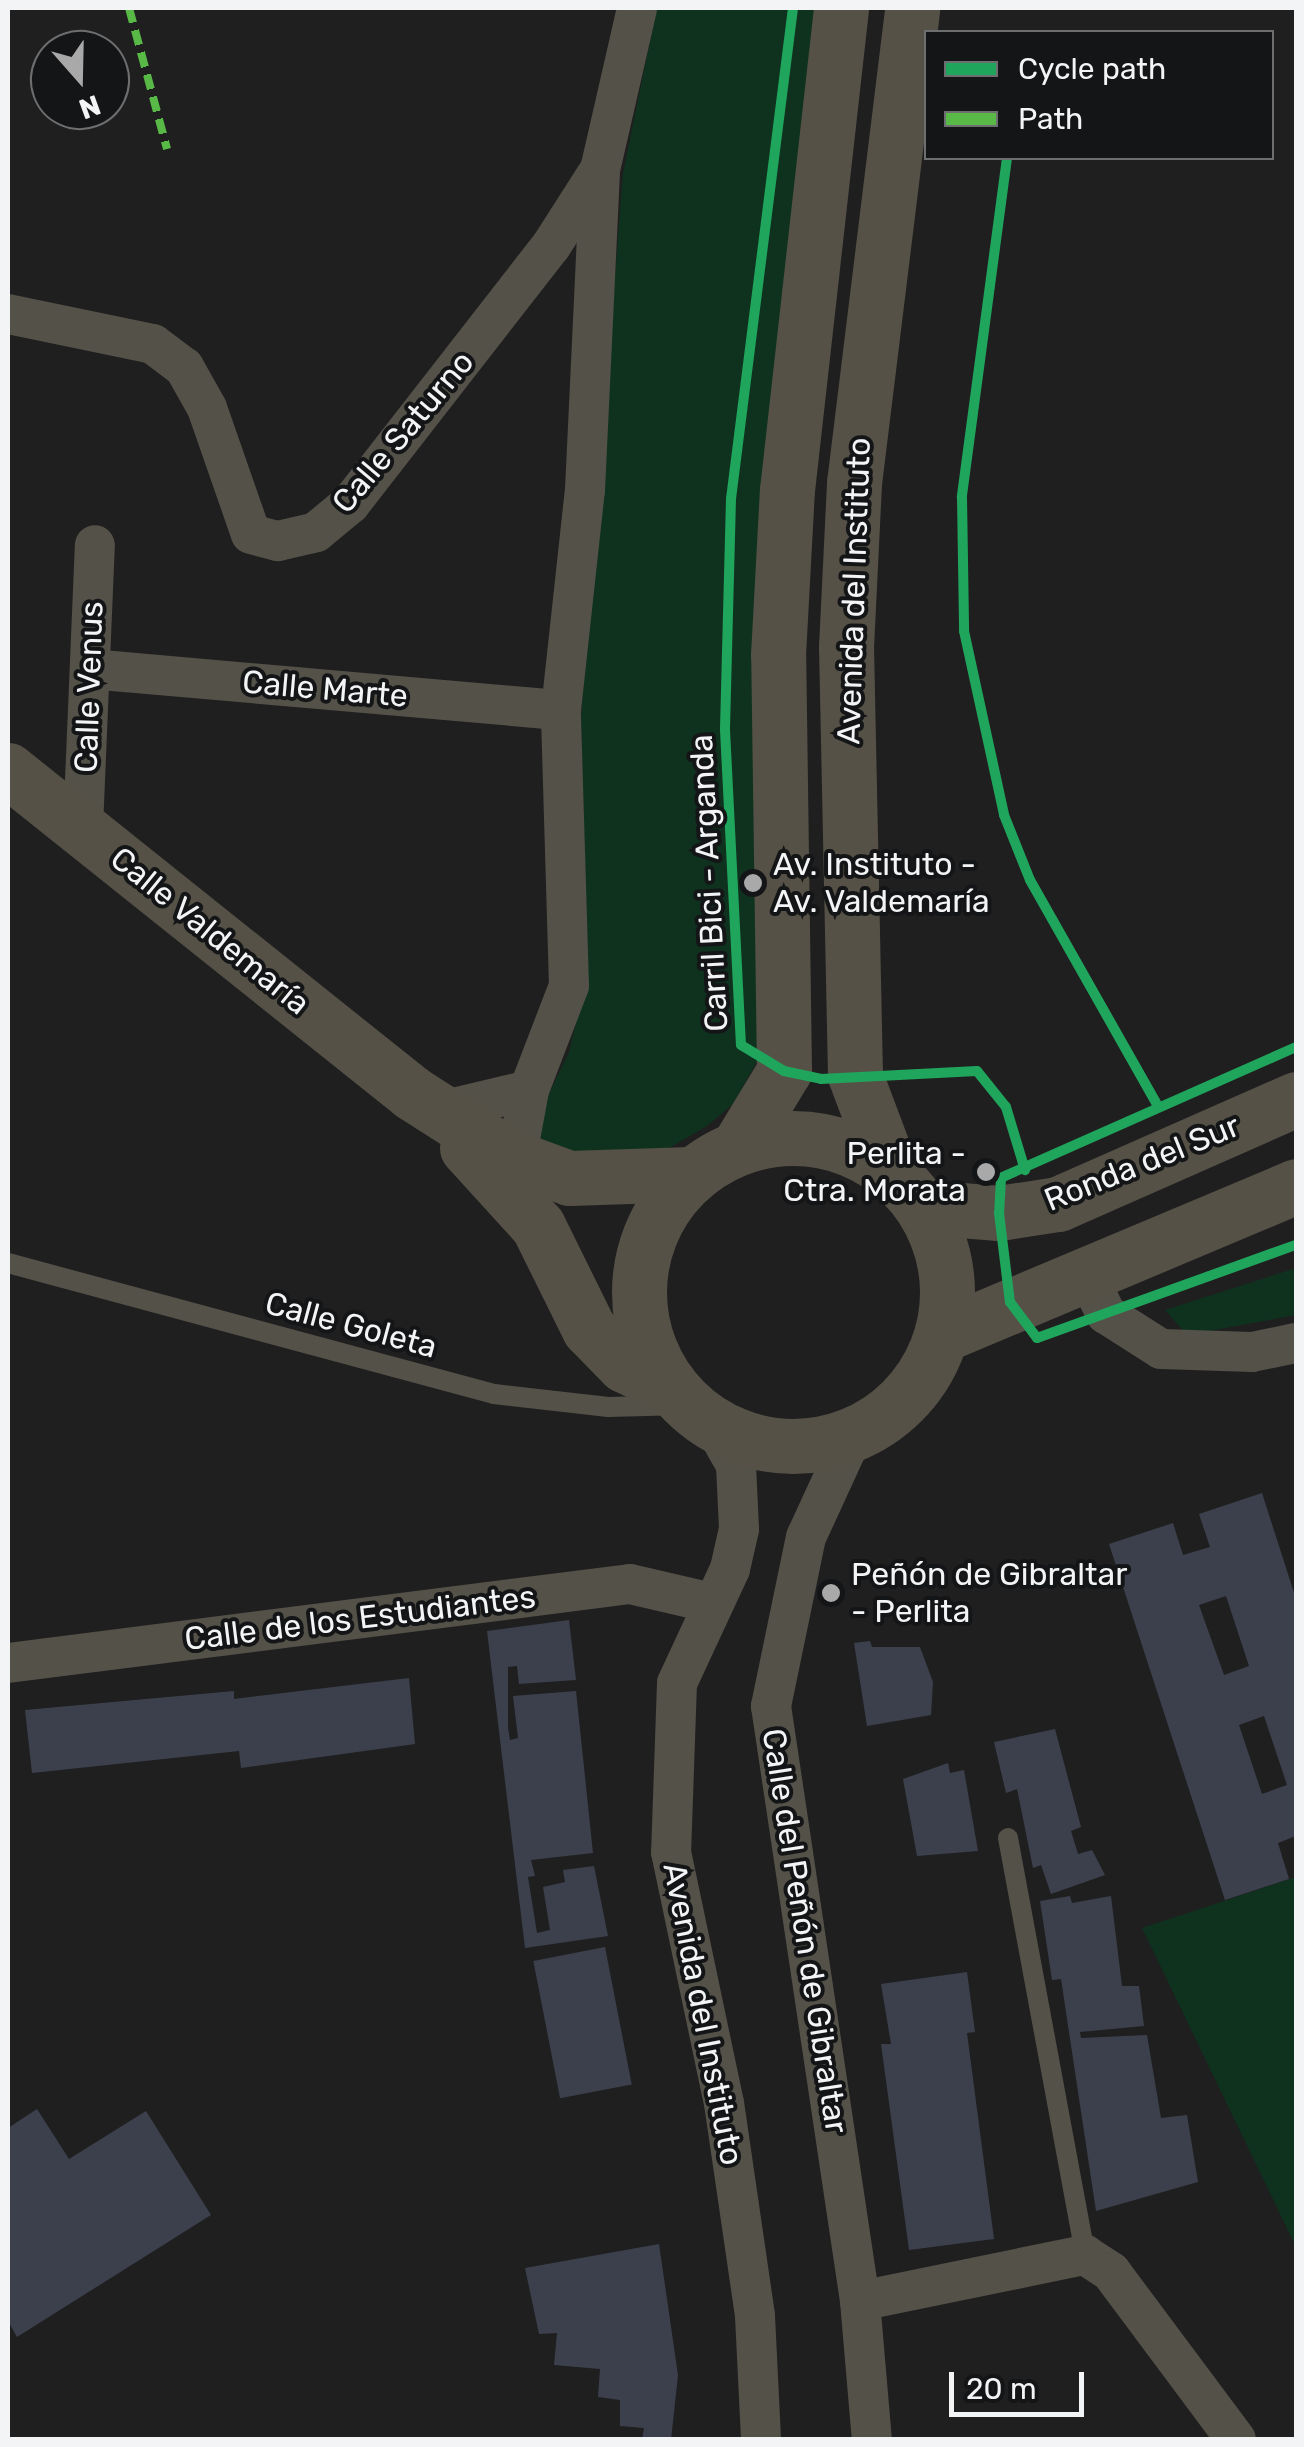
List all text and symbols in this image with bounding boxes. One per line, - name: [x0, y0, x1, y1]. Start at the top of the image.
- north arrow: [30, 30, 130, 130]
- legend: [924, 30, 1274, 160]
- text: Cycle path: [1018, 51, 1166, 87]
- text: N: [75, 88, 105, 126]
- text: Path: [1018, 101, 1083, 137]
- street label: Calle Saturno: [324, 343, 482, 521]
- street label: Avenida del Instituto: [829, 437, 879, 745]
- street label: Calle Venus: [67, 600, 111, 774]
- street label: Calle Marte: [241, 663, 409, 715]
- street label: Carril Bici - Arganda: [682, 733, 736, 1033]
- street label: Calle Valdemaría: [103, 839, 317, 1023]
- place label: Av. Instituto - Av. Valdemaría: [773, 846, 991, 921]
- marker: Av. Instituto - Av. Valdemaría: [742, 872, 764, 894]
- street label: Ronda del Sur: [1039, 1106, 1245, 1220]
- place label: Perlita - Ctra. Morata: [783, 1135, 966, 1210]
- marker: Perlita - Ctra. Morata: [975, 1161, 997, 1183]
- street label: Calle Goleta: [261, 1284, 441, 1366]
- place label: Peñón de Gibraltar - Perlita: [851, 1556, 1127, 1631]
- street label: Calle de los Estudiantes: [182, 1577, 538, 1659]
- marker: Peñón de Gibraltar - Perlita: [820, 1582, 842, 1604]
- street label: Calle del Peñón de Gibraltar: [754, 1726, 856, 2136]
- street label: Avenida del Instituto: [655, 1860, 751, 2168]
- scale bar: [954, 2352, 1089, 2414]
- text: 20 m: [966, 2371, 1037, 2407]

